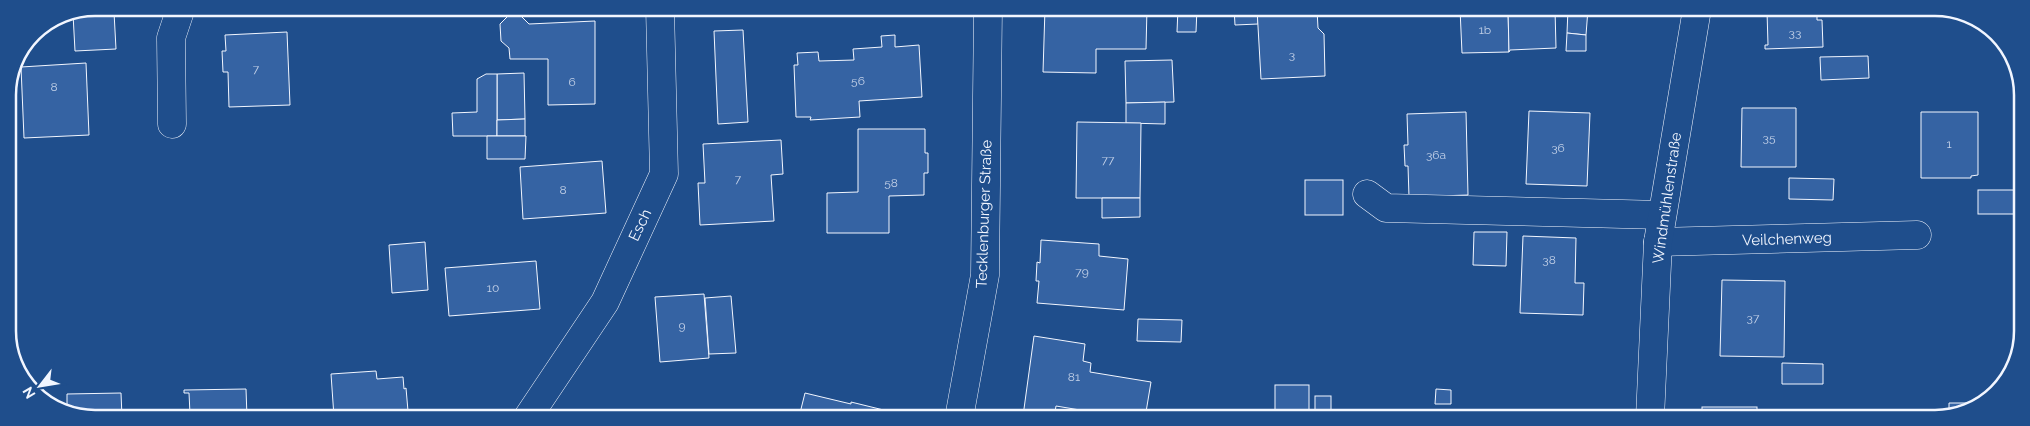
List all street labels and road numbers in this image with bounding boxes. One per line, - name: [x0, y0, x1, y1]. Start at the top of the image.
- street label: Windmühlenstraße: [1649, 131, 1685, 265]
- street label: Tecklenburger Straße: [972, 139, 996, 289]
- street label: Esch: [625, 206, 655, 244]
- street label: Veilchenweg: [1742, 228, 1832, 250]

